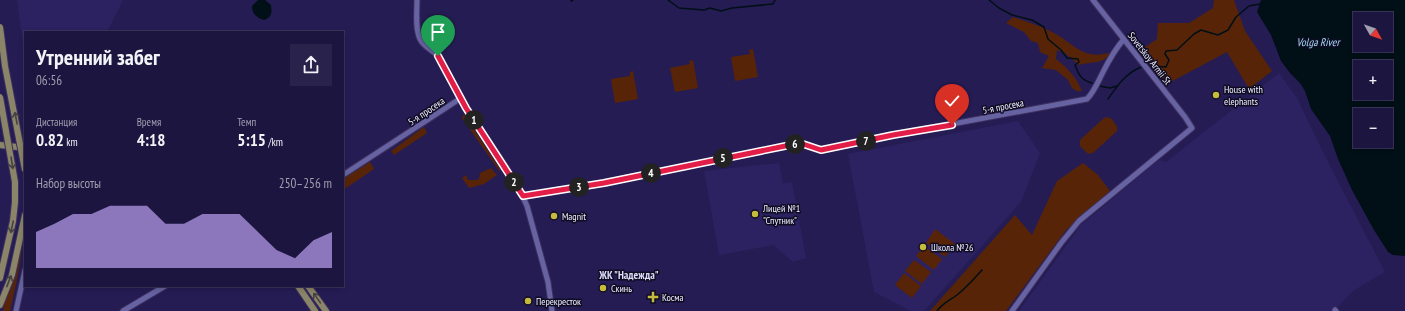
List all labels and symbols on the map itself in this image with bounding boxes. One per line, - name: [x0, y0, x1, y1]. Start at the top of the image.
- north arrow: [1353, 12, 1393, 52]
- pin: [421, 15, 455, 56]
- street label: Sovetskoy Armii St: [1125, 29, 1174, 87]
- water label: Volga River: [1297, 35, 1341, 49]
- place label: House with elephants: [1224, 83, 1263, 108]
- pin: [935, 84, 969, 125]
- marker: House with elephants: [1211, 90, 1221, 100]
- street label: 5-я просека: [405, 94, 447, 128]
- street label: 5-я просека: [981, 96, 1025, 117]
- pin: 1: [464, 110, 484, 130]
- one-way arrow: [11, 112, 19, 125]
- pin: 7: [856, 131, 876, 151]
- pin: 6: [785, 134, 805, 154]
- pin: 5: [713, 148, 733, 168]
- one-way arrow: [8, 156, 16, 169]
- pin: 4: [641, 163, 661, 183]
- pin: 2: [504, 172, 524, 192]
- pin: 3: [569, 177, 589, 197]
- place label: Лицей №1 "Спутник": [762, 202, 800, 227]
- marker: Лицей №1 "Спутник": [750, 209, 760, 219]
- place label: Magnit: [562, 210, 586, 223]
- marker: Magnit: [549, 211, 559, 221]
- one-way arrow: [7, 220, 15, 233]
- place label: Школа №26: [931, 241, 974, 254]
- marker: Школа №26: [918, 242, 928, 252]
- district label: ЖК "Надежда": [598, 268, 659, 282]
- one-way arrow: [6, 276, 14, 288]
- place label: Скинь: [611, 282, 632, 295]
- marker: Скинь: [598, 283, 608, 293]
- marker: Косма: [647, 291, 659, 303]
- place label: Косма: [662, 291, 684, 304]
- one-way arrow: [313, 293, 321, 304]
- place label: Перекресток: [536, 295, 581, 308]
- marker: Перекресток: [523, 296, 533, 306]

